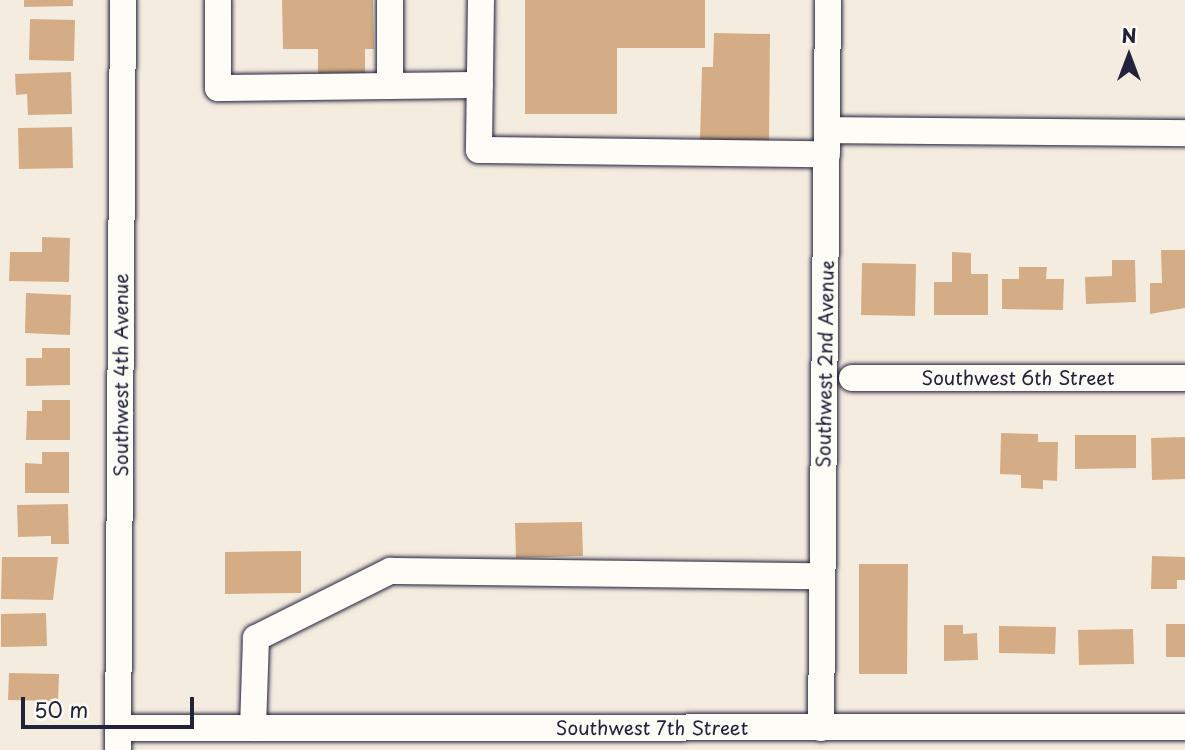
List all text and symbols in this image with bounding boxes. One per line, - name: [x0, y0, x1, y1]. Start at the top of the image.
- north arrow: [1094, 21, 1164, 91]
- text: N: [1121, 21, 1137, 49]
- street label: Southwest 2nd Avenue: [812, 260, 838, 468]
- street label: Southwest 4th Avenue: [110, 274, 132, 476]
- street label: Southwest 6th Street: [920, 367, 1116, 389]
- scale bar: [24, 684, 198, 728]
- text: 50 m: [34, 693, 88, 725]
- street label: Southwest 7th Street: [556, 717, 748, 739]

